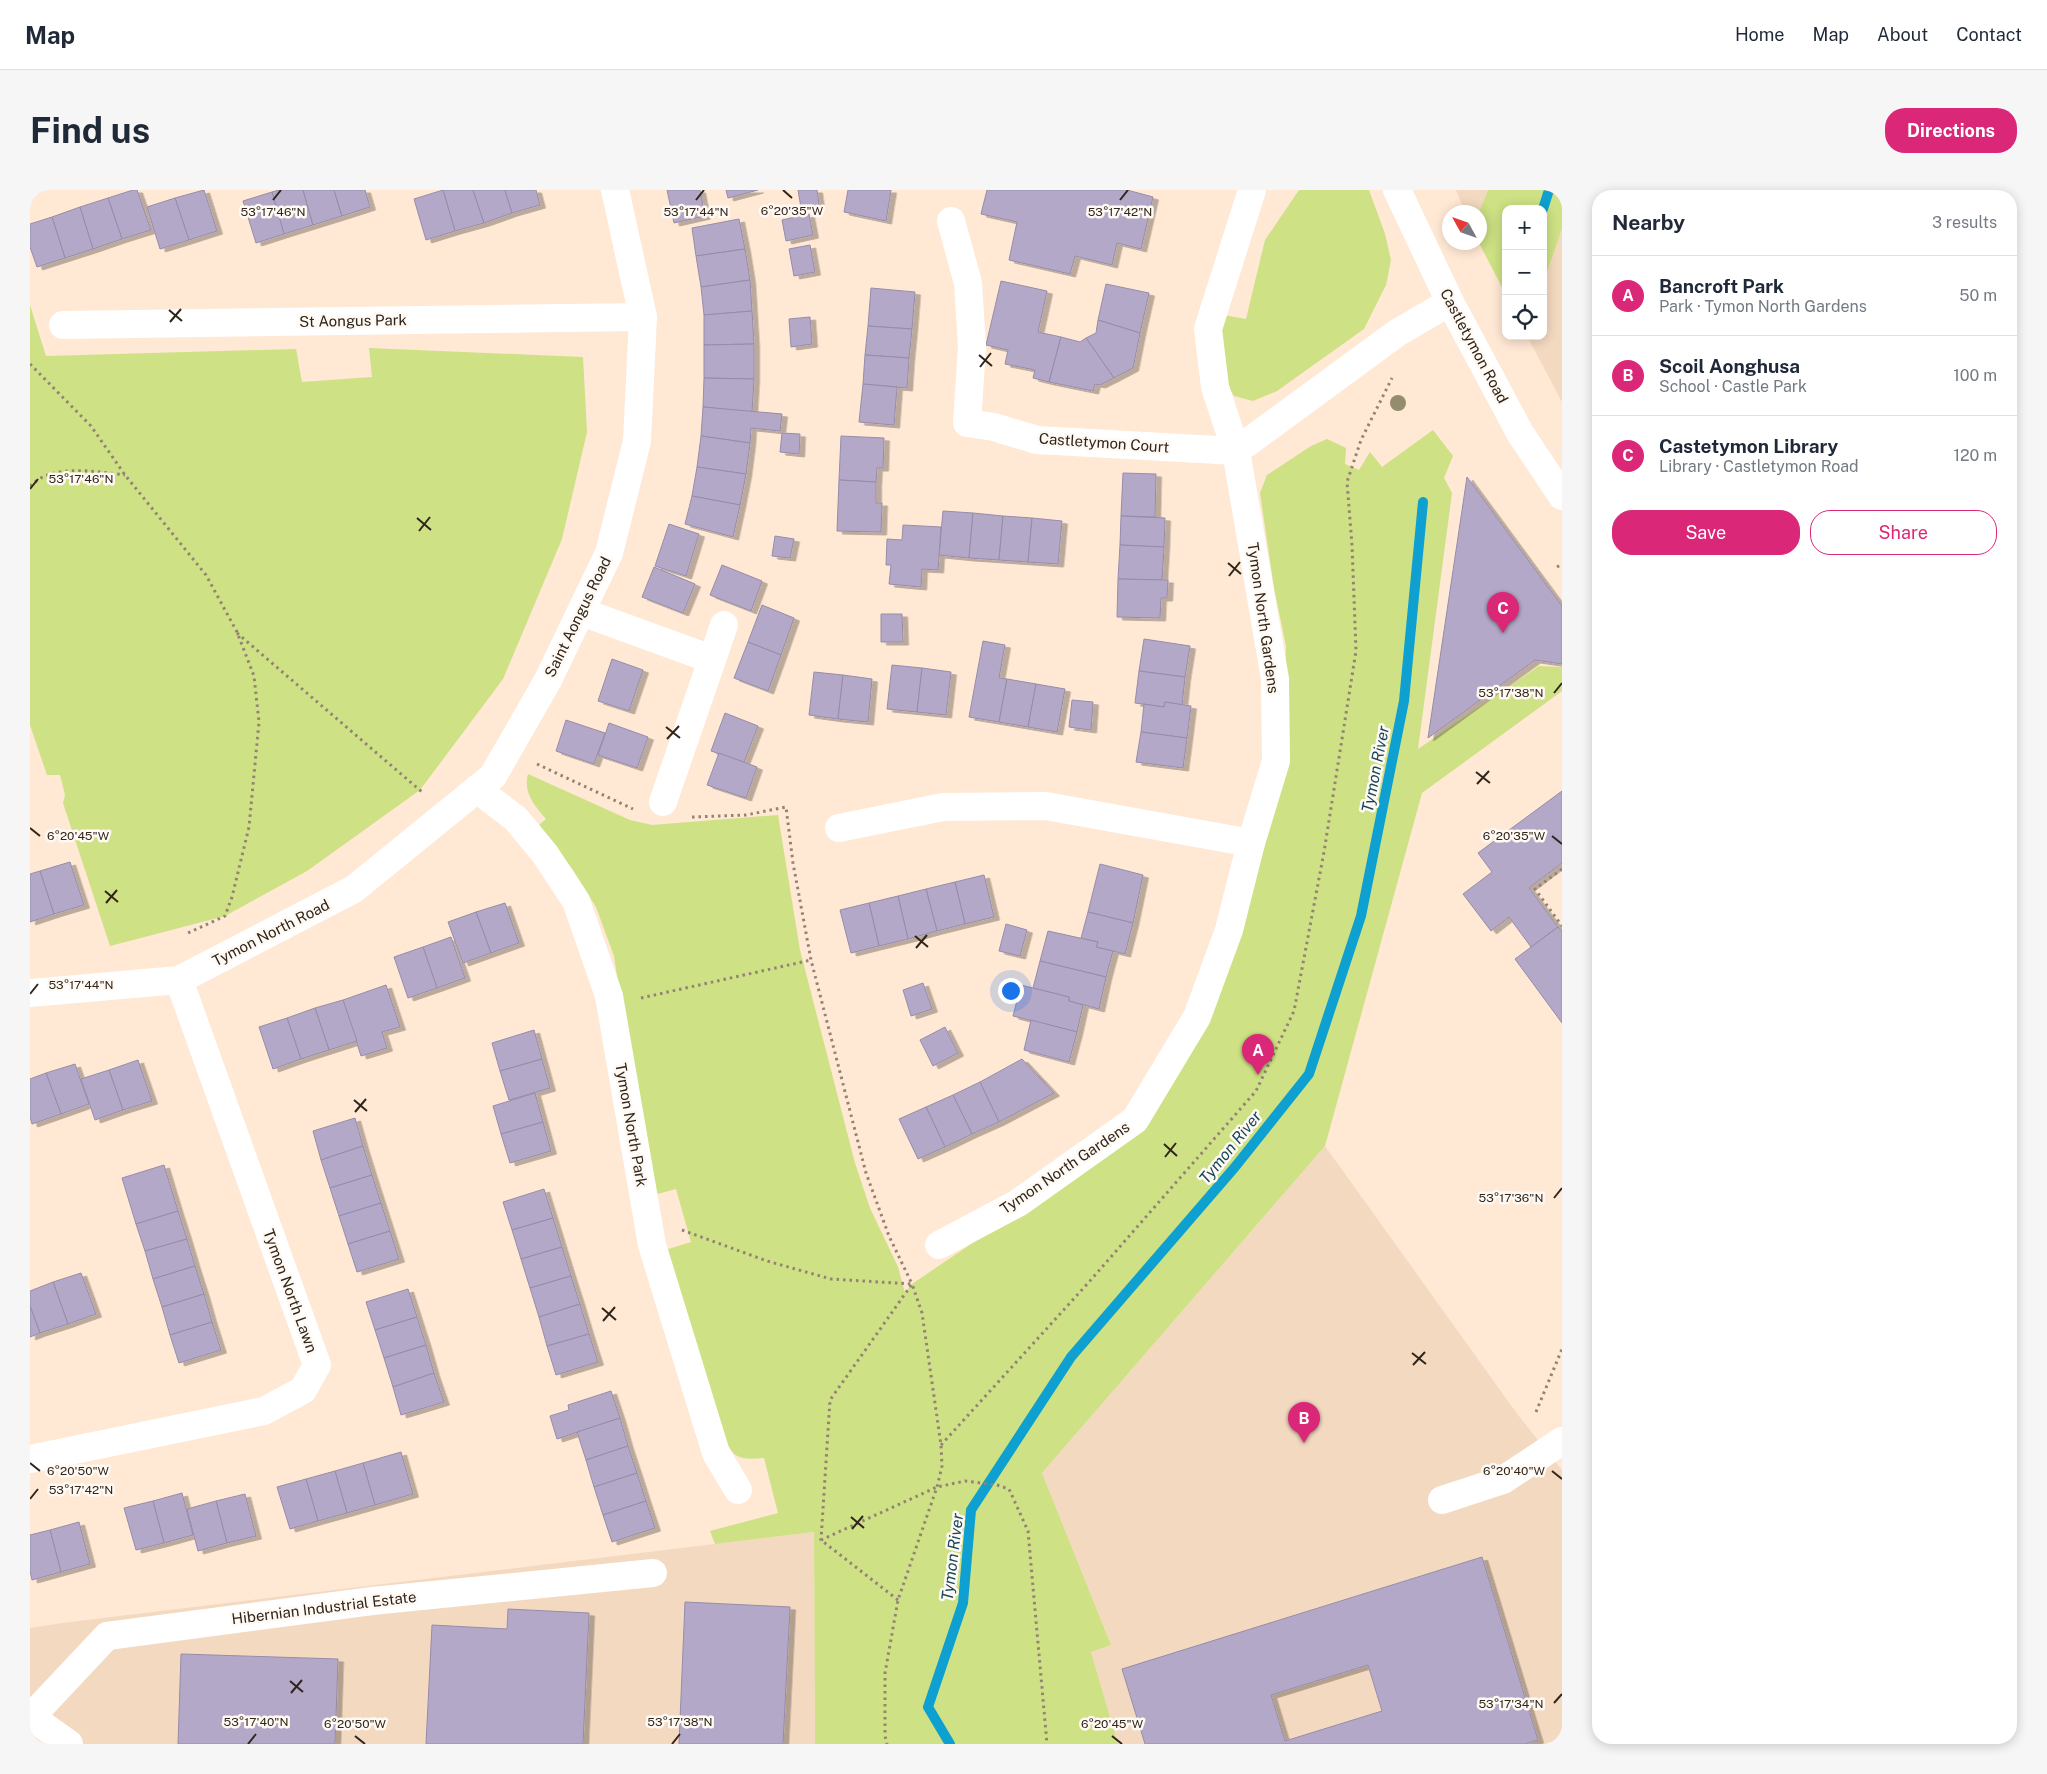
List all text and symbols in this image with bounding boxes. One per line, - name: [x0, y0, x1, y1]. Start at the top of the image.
- text: Map: [25, 21, 75, 49]
- text: Home: [1735, 24, 1785, 45]
- text: Map: [1813, 24, 1849, 45]
- text: About: [1877, 24, 1928, 45]
- text: Contact: [1956, 24, 2022, 45]
- button: Directions: [1885, 108, 2017, 153]
- text: Find us: [30, 110, 150, 151]
- text: 6°20'35"W: [761, 204, 824, 218]
- text: 53°17'46"N: [240, 205, 306, 219]
- text: 53°17'44"N: [663, 205, 729, 219]
- text: 53°17'42"N: [1088, 205, 1152, 219]
- north arrow: [1442, 205, 1487, 250]
- map controls: [1502, 205, 1547, 340]
- button: +: [1502, 205, 1547, 250]
- text: Nearby: [1612, 210, 1685, 235]
- text: 3 results: [1932, 213, 1997, 232]
- button: −: [1502, 250, 1547, 295]
- text: Bancroft Park: [1659, 275, 1784, 297]
- street label: Castletymon Road: [1437, 286, 1512, 406]
- text: A: [1622, 286, 1634, 305]
- text: 50 m: [1959, 286, 1997, 305]
- button: locate: [1502, 295, 1547, 340]
- text: Park · Tymon North Gardens: [1659, 297, 1867, 316]
- street label: St Aongus Park: [299, 311, 407, 330]
- text: Scoil Aonghusa: [1659, 355, 1800, 377]
- text: B: [1623, 366, 1633, 385]
- text: 100 m: [1953, 366, 1997, 385]
- text: School · Castle Park: [1659, 377, 1807, 396]
- street label: Castletymon Court: [1038, 429, 1170, 456]
- text: Castetymon Library: [1659, 435, 1838, 457]
- text: C: [1622, 446, 1634, 465]
- text: 120 m: [1953, 446, 1997, 465]
- text: Library · Castletymon Road: [1659, 457, 1859, 476]
- text: 53°17'46"N: [48, 472, 114, 486]
- button: Save: [1612, 510, 1800, 555]
- button: Share: [1810, 510, 1997, 555]
- street label: Tymon North Gardens: [1244, 541, 1283, 694]
- street label: Saint Aongus Road: [541, 554, 614, 680]
- pin: C: [1487, 592, 1519, 633]
- text: 53°17'38"N: [1478, 686, 1544, 700]
- water label: Tymon River: [1358, 723, 1393, 814]
- text: 6°20'45"W: [47, 829, 110, 843]
- text: 6°20'35"W: [1483, 829, 1546, 843]
- street label: Tymon North Road: [209, 896, 332, 969]
- text: 53°17'44"N: [48, 978, 114, 992]
- your location: [998, 978, 1024, 1004]
- pin: A: [1242, 1034, 1274, 1075]
- street label: Tymon North Park: [612, 1062, 651, 1188]
- water label: Tymon River: [1195, 1106, 1266, 1187]
- street label: Tymon North Gardens: [997, 1118, 1133, 1217]
- text: 53°17'36"N: [1479, 1191, 1543, 1205]
- street label: Tymon North Lawn: [260, 1227, 321, 1355]
- pin: B: [1288, 1402, 1320, 1443]
- text: 6°20'50"W: [47, 1464, 110, 1478]
- text: 6°20'40"W: [1483, 1464, 1546, 1478]
- text: 53°17'42"N: [49, 1483, 113, 1497]
- water label: Tymon River: [938, 1511, 967, 1602]
- street label: Hibernian Industrial Estate: [231, 1588, 417, 1627]
- text: 53°17'34"N: [1478, 1697, 1544, 1711]
- text: 53°17'40"N: [224, 1715, 288, 1729]
- text: 53°17'38"N: [647, 1715, 713, 1729]
- text: 6°20'50"W: [324, 1717, 387, 1731]
- text: 6°20'45"W: [1081, 1717, 1144, 1731]

